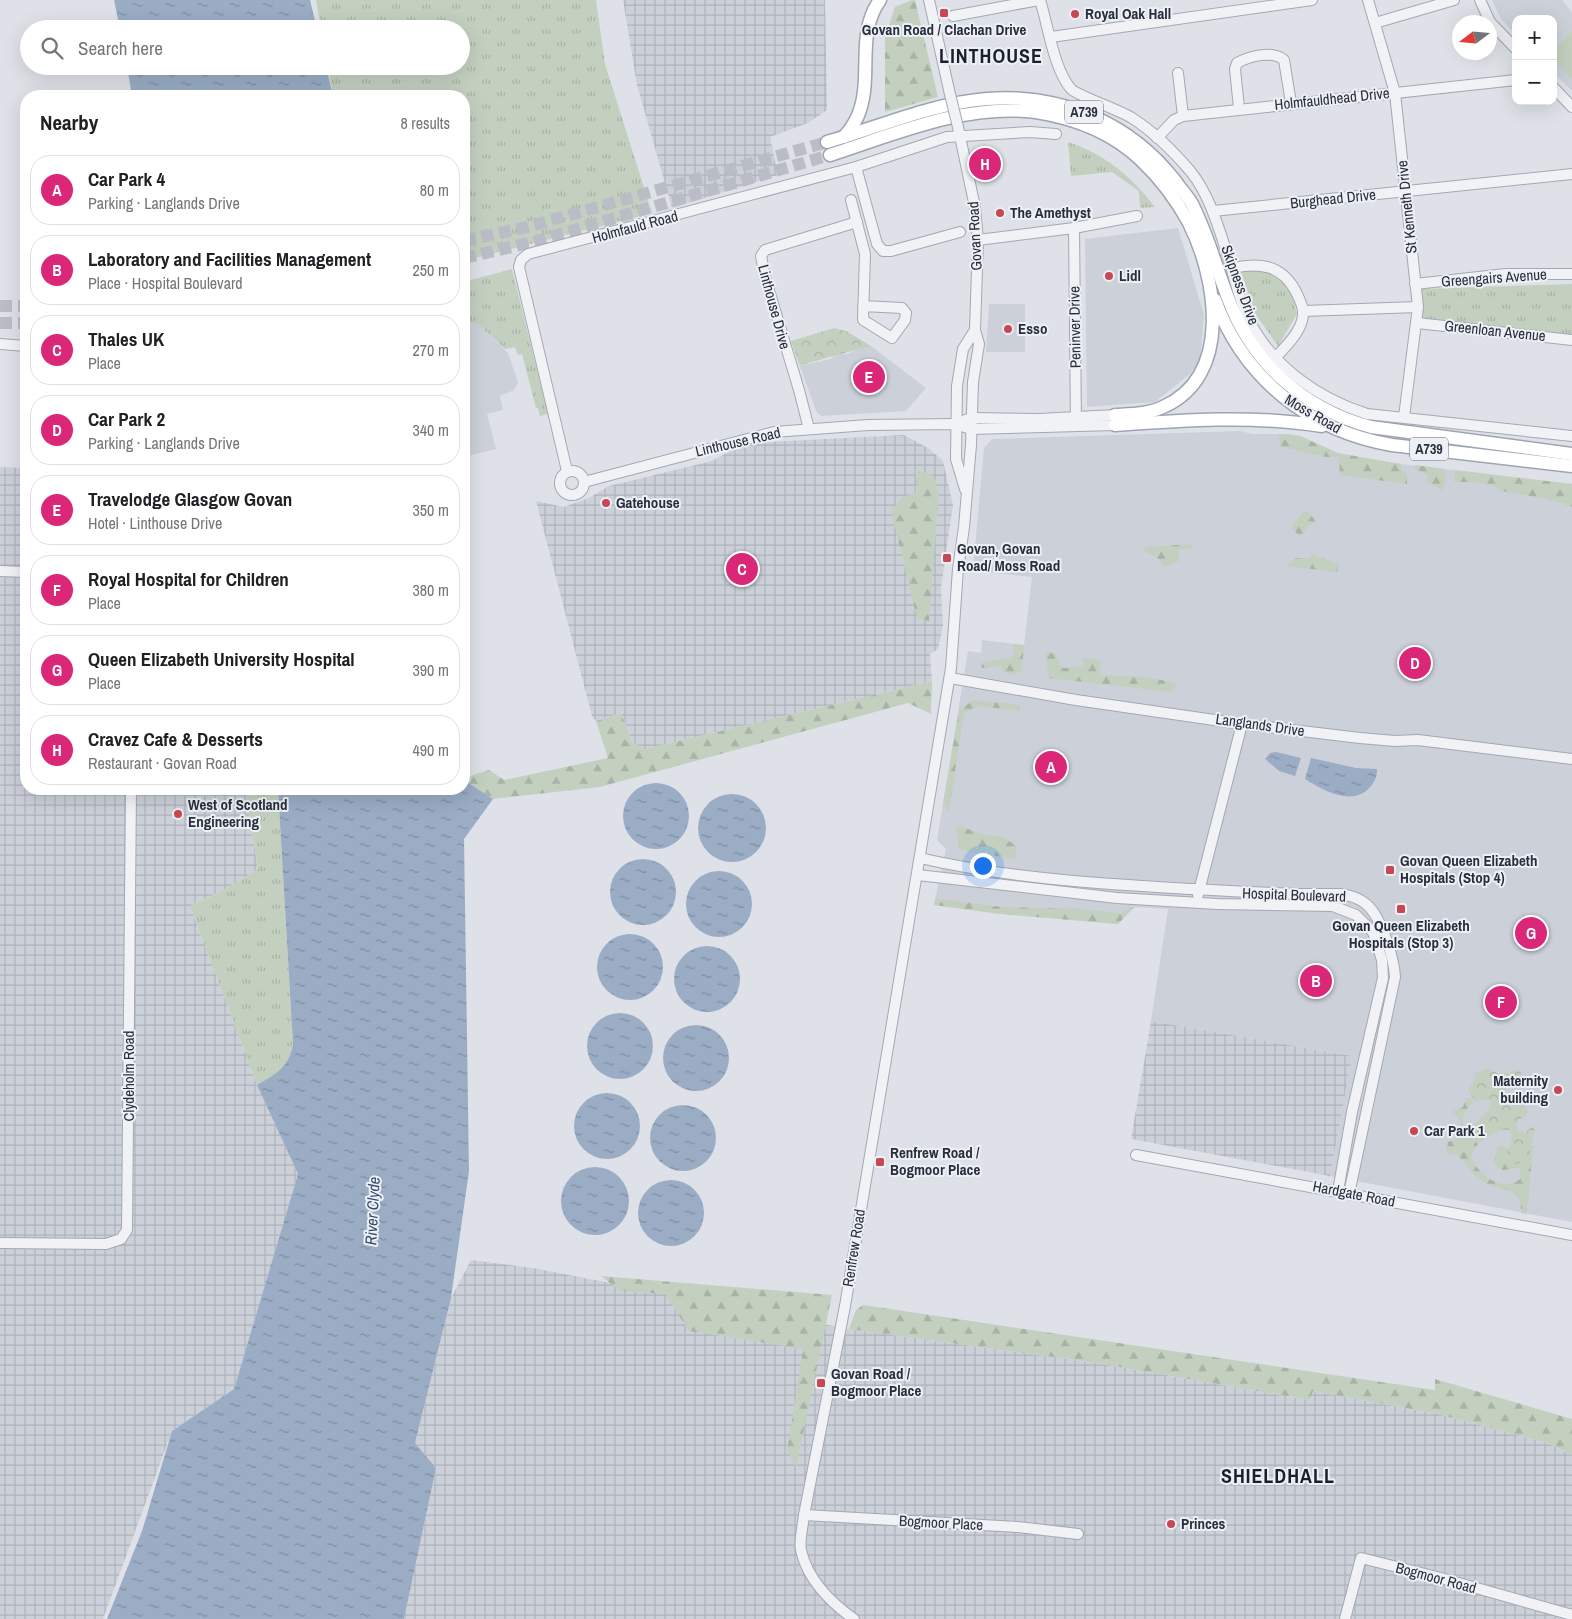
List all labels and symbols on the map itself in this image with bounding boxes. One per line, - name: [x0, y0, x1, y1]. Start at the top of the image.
- place label: Royal Oak Hall: [1085, 3, 1171, 24]
- marker: Govan Road / Clachan Drive: [938, 7, 950, 19]
- marker: Royal Oak Hall: [1069, 8, 1081, 20]
- north arrow: [1452, 15, 1497, 60]
- place label: Govan Road / Clachan Drive: [862, 19, 1027, 40]
- district label: LINTHOUSE: [939, 42, 1043, 69]
- street label: Holmfauldhead Drive: [1273, 82, 1391, 115]
- road number: A739: [1065, 100, 1103, 124]
- pin: H: [969, 145, 1001, 183]
- street label: St Kenneth Drive: [1391, 159, 1422, 255]
- street label: Burghead Drive: [1289, 184, 1377, 213]
- street label: Govan Road: [962, 201, 987, 271]
- place label: The Amethyst: [1010, 202, 1091, 223]
- street label: Holmfauld Road: [590, 205, 680, 248]
- marker: The Amethyst: [994, 207, 1006, 219]
- street label: Skipness Drive: [1216, 242, 1265, 328]
- street label: Linthouse Drive: [753, 262, 796, 352]
- street label: Greengairs Avenue: [1440, 263, 1548, 292]
- place label: Lidl: [1119, 265, 1141, 286]
- marker: Lidl: [1103, 270, 1115, 282]
- street label: Peninver Drive: [1063, 286, 1086, 368]
- street label: Greenloan Avenue: [1443, 315, 1547, 346]
- place label: Esso: [1018, 318, 1047, 339]
- marker: Esso: [1002, 323, 1014, 335]
- pin: E: [853, 358, 885, 396]
- street label: Moss Road: [1281, 389, 1345, 438]
- street label: Linthouse Road: [693, 422, 783, 462]
- road number: A739: [1410, 438, 1448, 460]
- place label: Gatehouse: [616, 492, 680, 513]
- marker: Gatehouse: [600, 497, 612, 509]
- place label: Govan, Govan Road/ Moss Road: [957, 538, 1060, 576]
- pin: C: [726, 550, 758, 588]
- marker: Govan, Govan Road/ Moss Road: [941, 552, 953, 564]
- pin: D: [1399, 644, 1431, 682]
- street label: Langlands Drive: [1214, 708, 1306, 741]
- pin: A: [1035, 748, 1067, 786]
- place label: West of Scotland Engineering: [188, 794, 288, 832]
- marker: West of Scotland Engineering: [172, 808, 184, 820]
- place label: Govan Queen Elizabeth Hospitals (Stop 4): [1400, 850, 1537, 888]
- your location: [970, 853, 996, 879]
- marker: Govan Queen Elizabeth Hospitals (Stop 4): [1384, 864, 1396, 876]
- street label: Hospital Boulevard: [1242, 882, 1346, 907]
- marker: Govan Queen Elizabeth Hospitals (Stop 3): [1395, 903, 1407, 915]
- pin: G: [1515, 914, 1547, 952]
- place label: Govan Queen Elizabeth Hospitals (Stop 3): [1332, 915, 1470, 953]
- pin: B: [1300, 962, 1332, 1000]
- pin: F: [1485, 983, 1517, 1021]
- street label: Clydeholm Road: [118, 1031, 139, 1121]
- place label: Maternity building: [1493, 1070, 1548, 1108]
- marker: Maternity building: [1552, 1084, 1564, 1096]
- place label: Car Park 1: [1424, 1120, 1485, 1141]
- marker: Car Park 1: [1408, 1125, 1420, 1137]
- place label: Renfrew Road / Bogmoor Place: [890, 1142, 980, 1180]
- marker: Renfrew Road / Bogmoor Place: [874, 1156, 886, 1168]
- street label: Hardgate Road: [1311, 1175, 1397, 1212]
- water label: River Clyde: [359, 1176, 385, 1246]
- street label: Renfrew Road: [837, 1207, 870, 1288]
- place label: Govan Road / Bogmoor Place: [831, 1363, 921, 1401]
- marker: Govan Road / Bogmoor Place: [815, 1377, 827, 1389]
- district label: SHIELDHALL: [1221, 1462, 1335, 1489]
- street label: Bogmoor Place: [898, 1510, 984, 1535]
- place label: Princes: [1181, 1513, 1226, 1534]
- marker: Princes: [1165, 1518, 1177, 1530]
- street label: Bogmoor Road: [1393, 1557, 1479, 1598]

